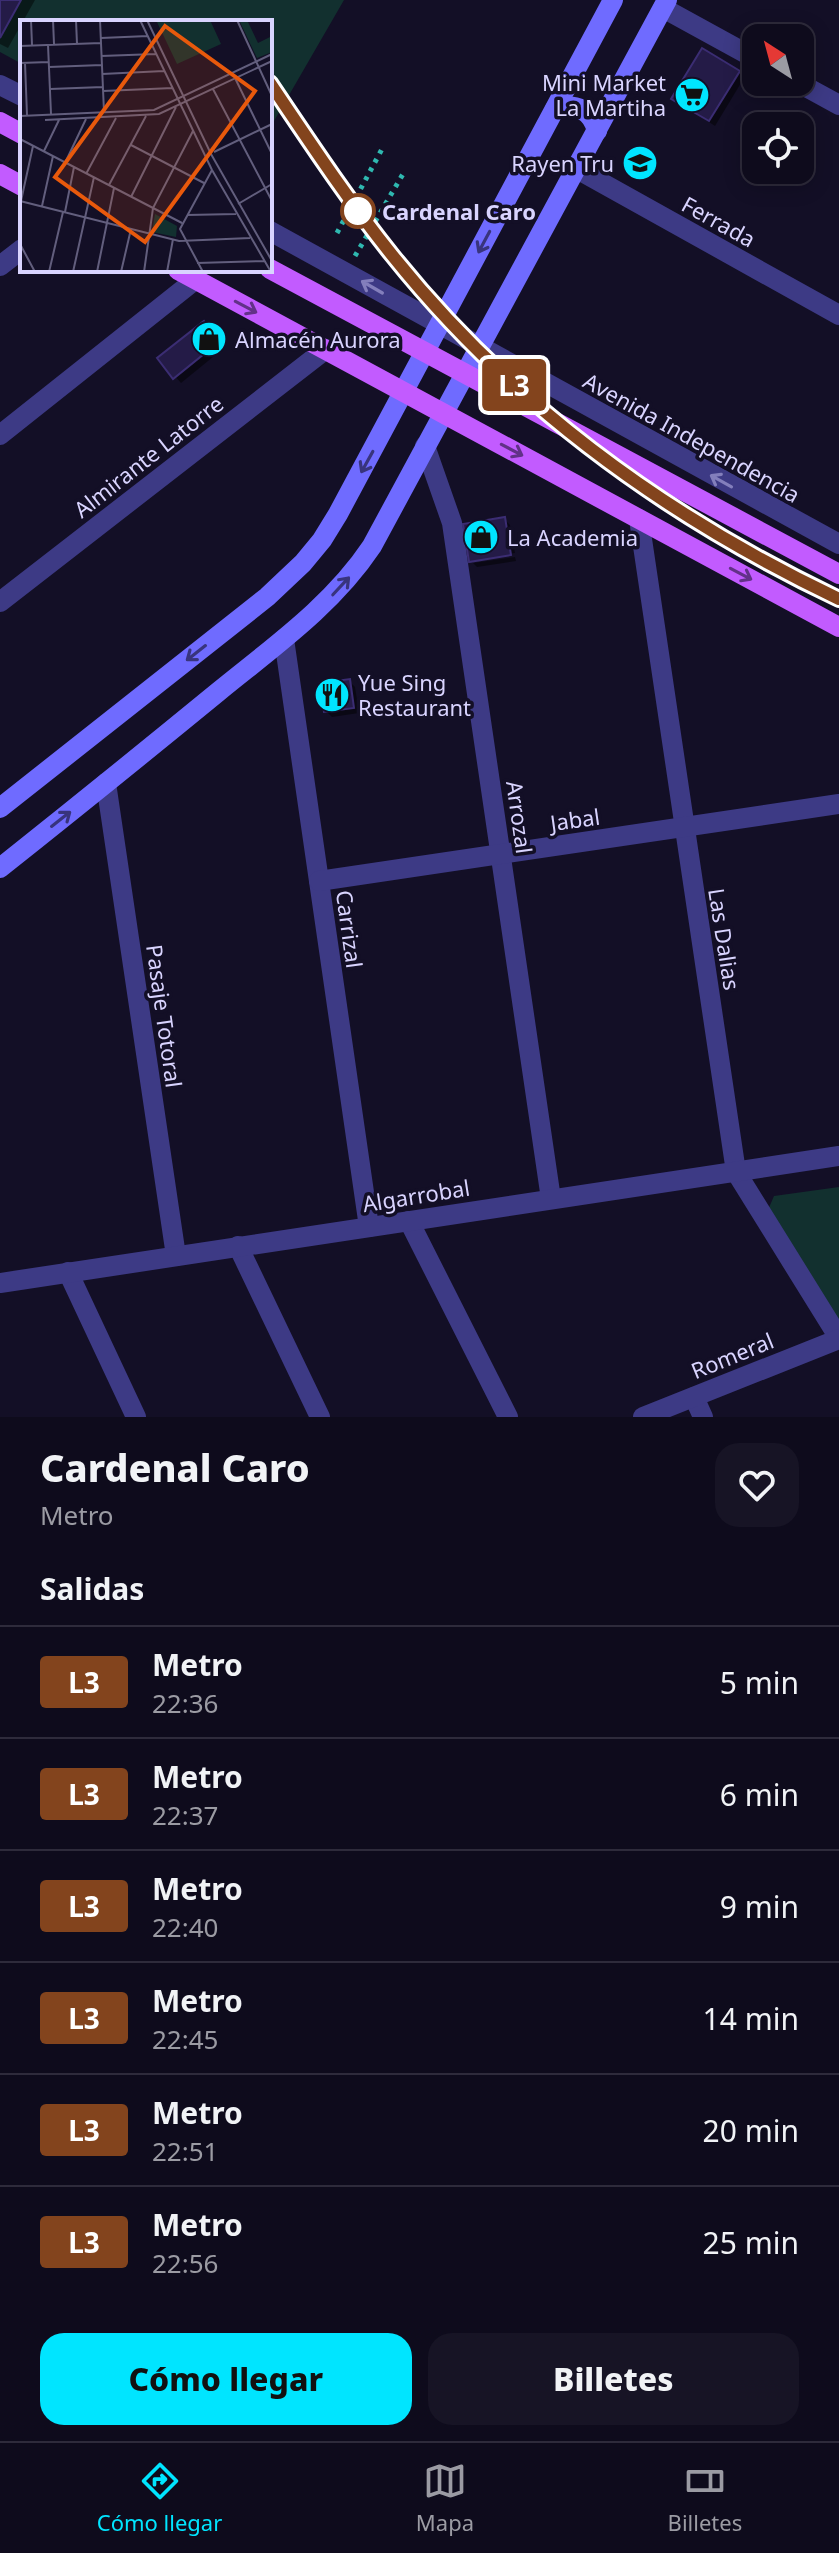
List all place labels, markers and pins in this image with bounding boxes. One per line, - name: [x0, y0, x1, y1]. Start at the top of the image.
- place label: Mini Market La Martiha: [542, 67, 666, 122]
- supermarket icon: Mini Market La Martiha: [673, 76, 711, 114]
- school or university icon: Rayen Tru: [621, 144, 659, 182]
- place label: Rayen Tru: [511, 148, 614, 178]
- marker: Cardenal Caro: [341, 194, 375, 228]
- place label: Cardenal Caro: [382, 196, 536, 226]
- shop icon: Almacén Aurora: [190, 320, 228, 358]
- place label: Almacén Aurora: [235, 324, 401, 354]
- shop icon: La Academia: [462, 518, 500, 556]
- place label: La Academia: [507, 522, 638, 552]
- place label: Yue Sing Restaurant: [358, 667, 471, 722]
- restaurant icon: Yue Sing Restaurant: [313, 676, 351, 714]

